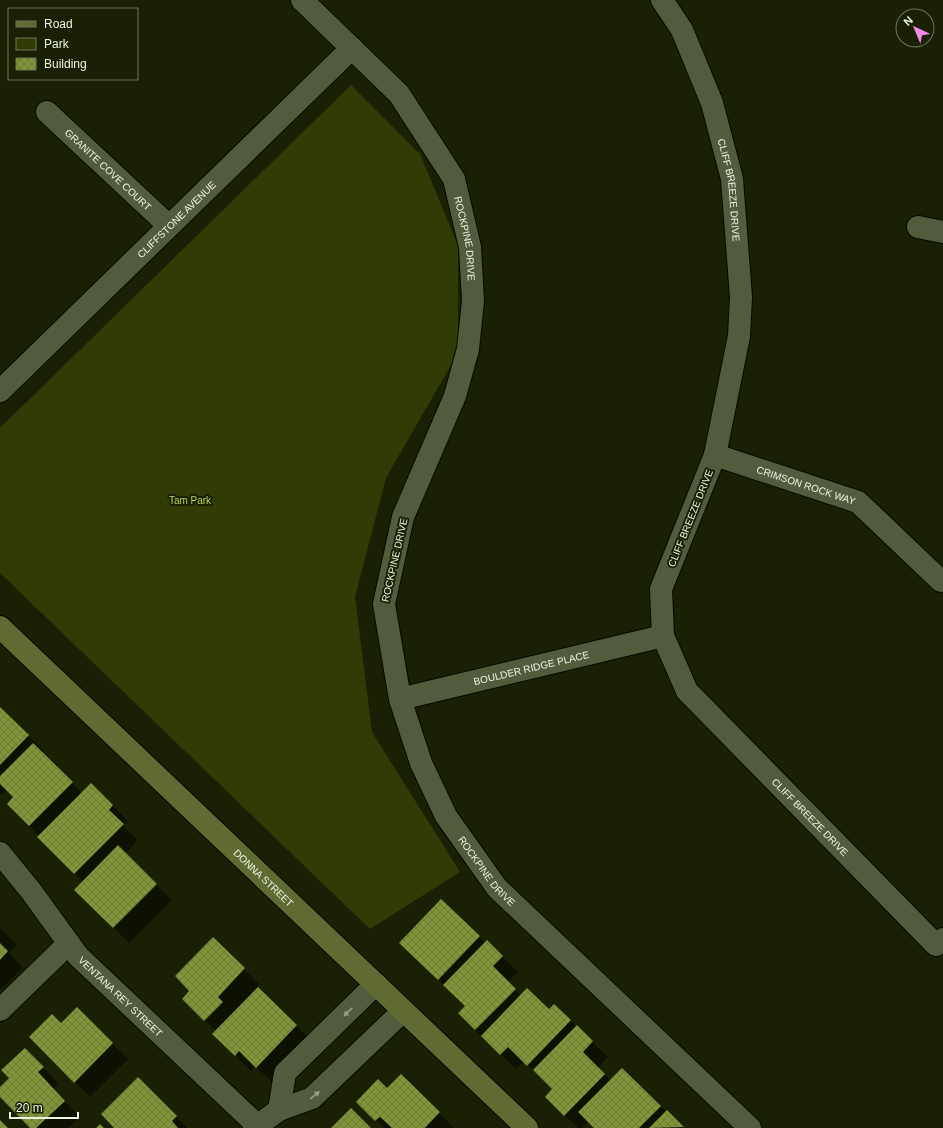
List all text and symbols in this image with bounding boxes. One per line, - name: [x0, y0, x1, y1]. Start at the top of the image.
- legend: [8, 8, 138, 80]
- north arrow: [895, 8, 935, 48]
- text: N: [901, 14, 915, 28]
- text: Road: [44, 17, 73, 31]
- text: Park: [44, 37, 70, 51]
- text: Building: [44, 57, 87, 71]
- street label: GRANITE COVE COURT: [63, 127, 153, 213]
- street label: CLIFF BREEZE DRIVE: [716, 138, 742, 242]
- street label: CLIFFSTONE AVENUE: [135, 179, 218, 260]
- street label: ROCKPINE DRIVE: [452, 195, 477, 281]
- street label: CRIMSON ROCK WAY: [755, 464, 857, 507]
- street label: CLIFF BREEZE DRIVE: [666, 468, 715, 568]
- park label: Tam Park: [169, 495, 212, 506]
- street label: ROCKPINE DRIVE: [380, 517, 410, 603]
- street label: BOULDER RIDGE PLACE: [473, 649, 591, 687]
- street label: CLIFF BREEZE DRIVE: [770, 776, 850, 858]
- street label: ROCKPINE DRIVE: [456, 834, 518, 909]
- street label: DONNA STREET: [231, 847, 295, 909]
- street label: VENTANA REY STREET: [76, 954, 165, 1039]
- one-way arrow: [343, 1007, 353, 1016]
- one-way arrow: [309, 1091, 320, 1099]
- scale bar: [10, 1094, 78, 1120]
- text: 20 m: [16, 1101, 43, 1115]

